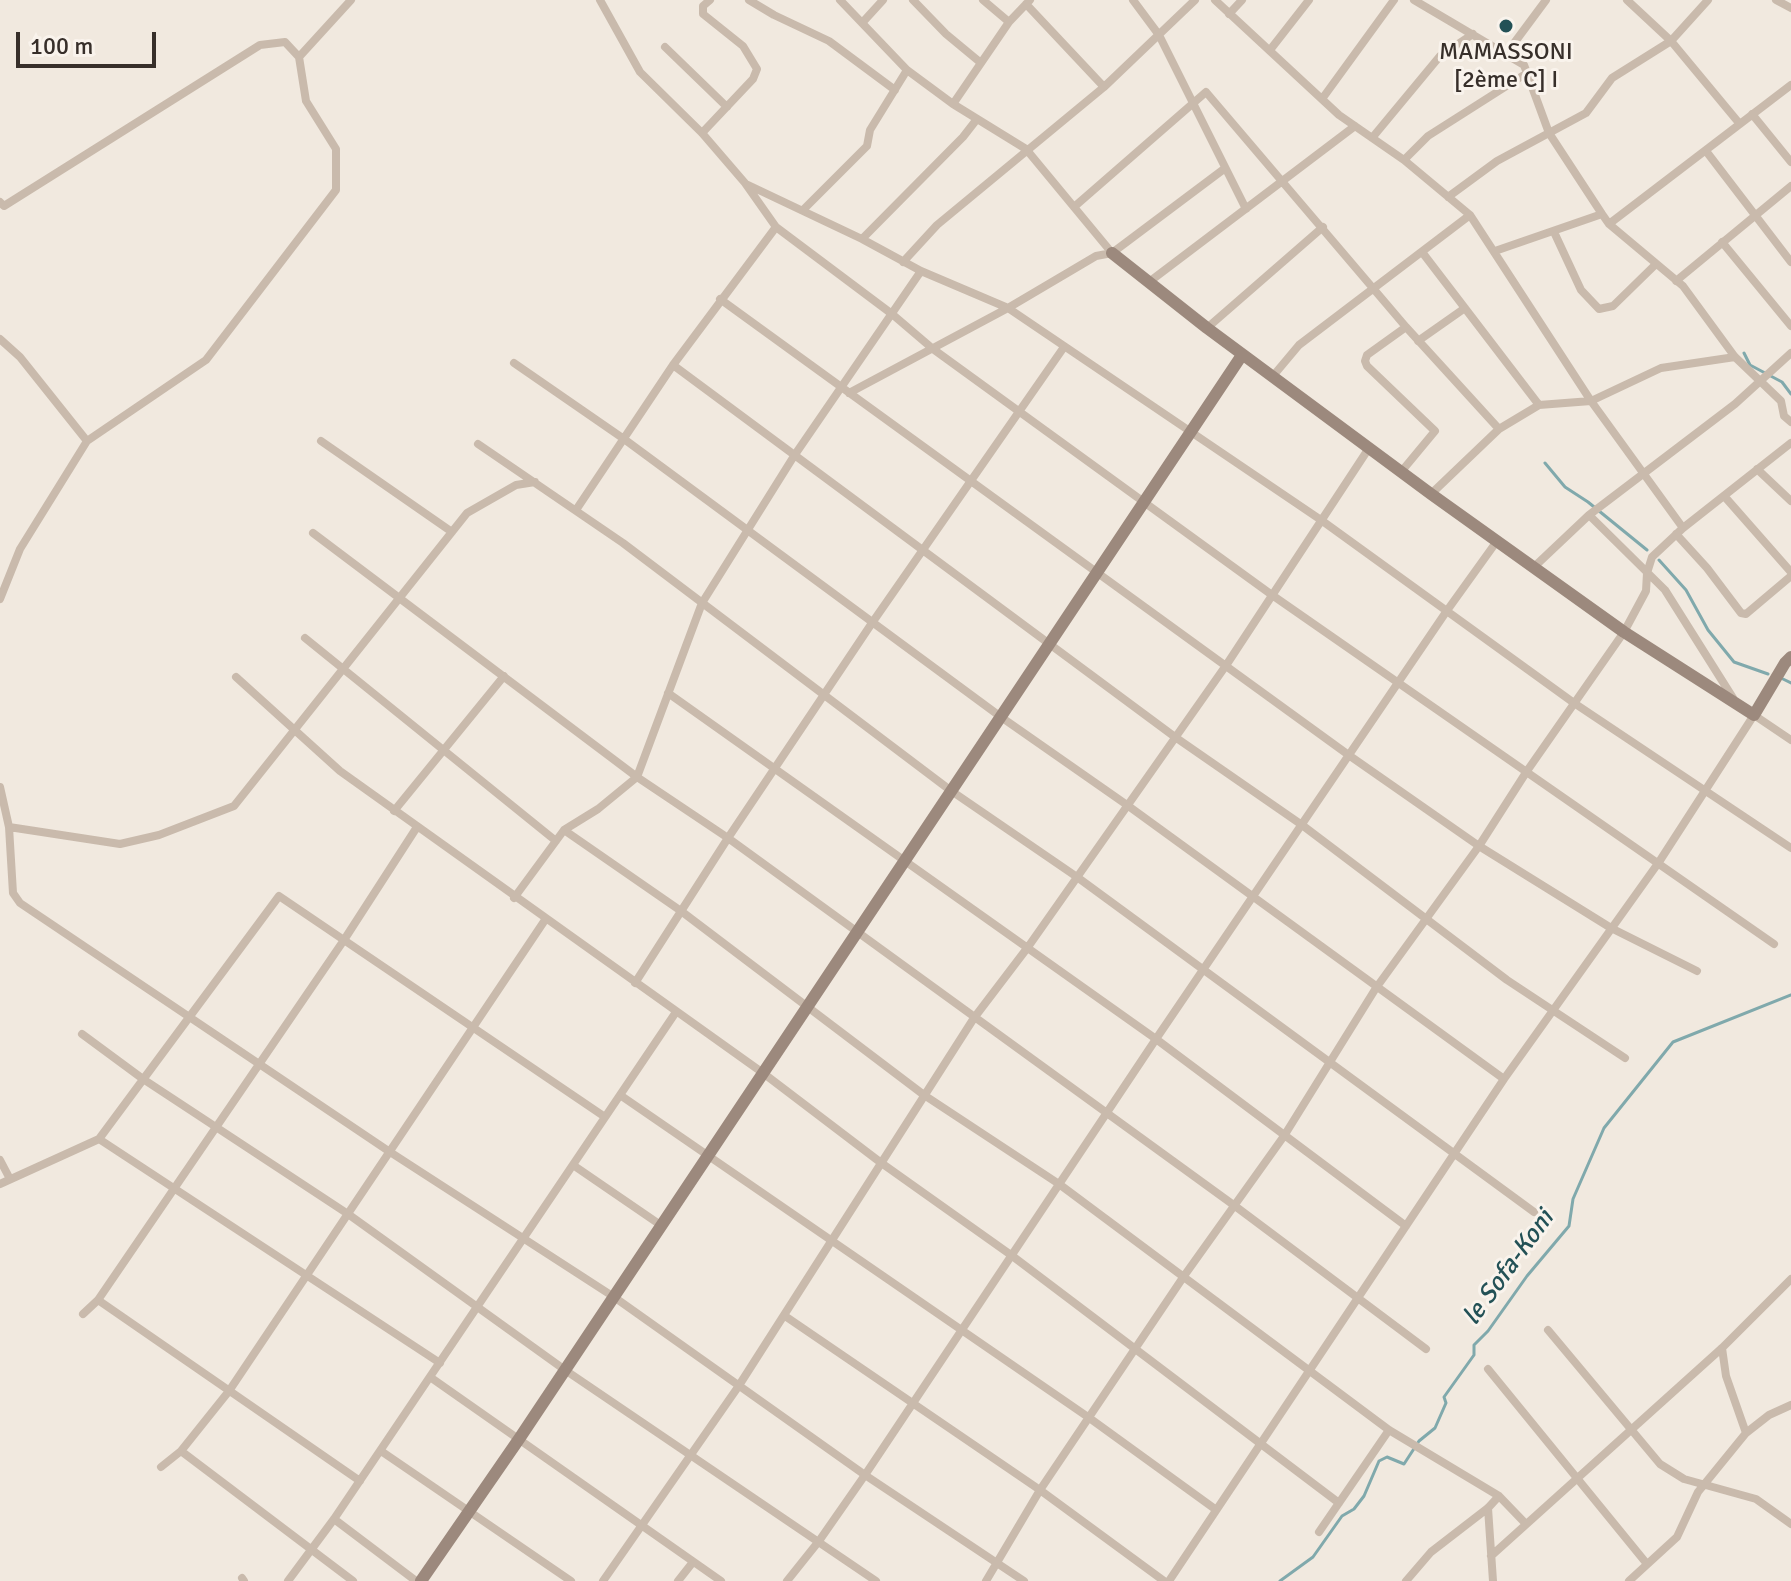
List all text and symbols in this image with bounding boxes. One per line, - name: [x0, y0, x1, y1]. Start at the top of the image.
- scale bar: [20, 16, 160, 66]
- marker: MAMASSONI [2ème C] I: [1497, 17, 1515, 35]
- text: 100 m: [30, 31, 93, 61]
- place label: MAMASSONI [2ème C] I: [1439, 39, 1573, 95]
- water label: le Sofa-Koni: [1457, 1204, 1561, 1332]

